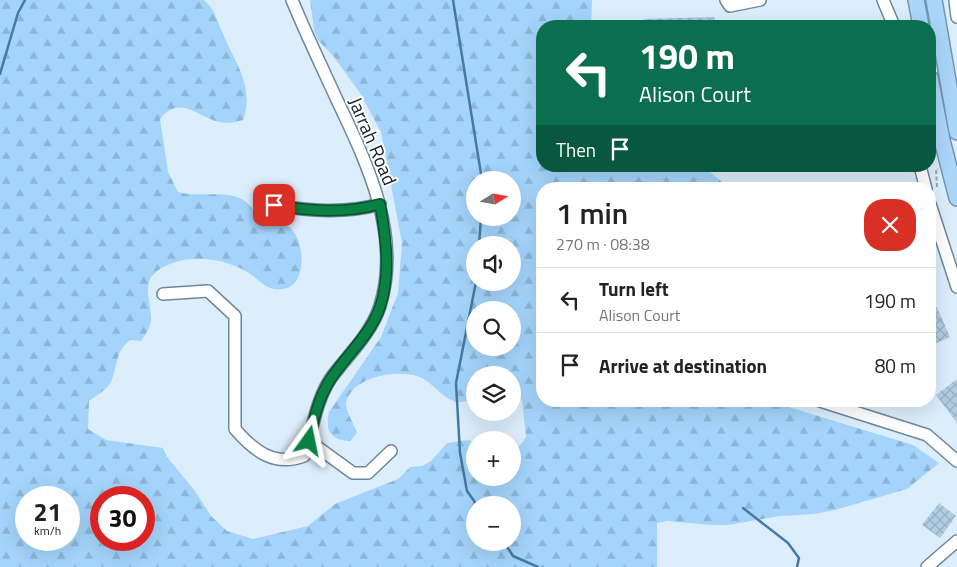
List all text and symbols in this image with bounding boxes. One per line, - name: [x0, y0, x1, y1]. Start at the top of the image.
- text: 190 m: [639, 29, 735, 83]
- icon: left: [556, 40, 621, 105]
- text: Alison Court: [639, 77, 751, 111]
- street label: Jarrah Road: [342, 92, 405, 189]
- text: Then: [556, 135, 596, 164]
- icon: arrive: [606, 135, 634, 163]
- north arrow: [466, 171, 521, 226]
- map controls: [466, 171, 521, 551]
- pin: [253, 184, 295, 226]
- text: 1 min: [556, 190, 628, 236]
- icon: arrive: [260, 191, 288, 219]
- button: close: [864, 199, 916, 251]
- text: 270 m · 08:38: [556, 232, 650, 256]
- button: sound: [466, 236, 521, 291]
- text: Turn left: [599, 274, 669, 303]
- icon: left: [556, 286, 584, 314]
- text: 190 m: [864, 286, 916, 315]
- button: search: [466, 301, 521, 356]
- text: Alison Court: [599, 303, 680, 327]
- icon: arrive: [556, 351, 584, 379]
- text: Arrive at destination: [599, 351, 767, 380]
- text: 80 m: [875, 351, 916, 380]
- button: layers: [466, 366, 521, 421]
- position arrow: [282, 414, 334, 466]
- button: +: [466, 431, 521, 486]
- speed limit sign: 30: [90, 486, 155, 551]
- text: 21: [33, 493, 62, 531]
- button: −: [466, 496, 521, 551]
- text: km/h: [34, 521, 61, 540]

